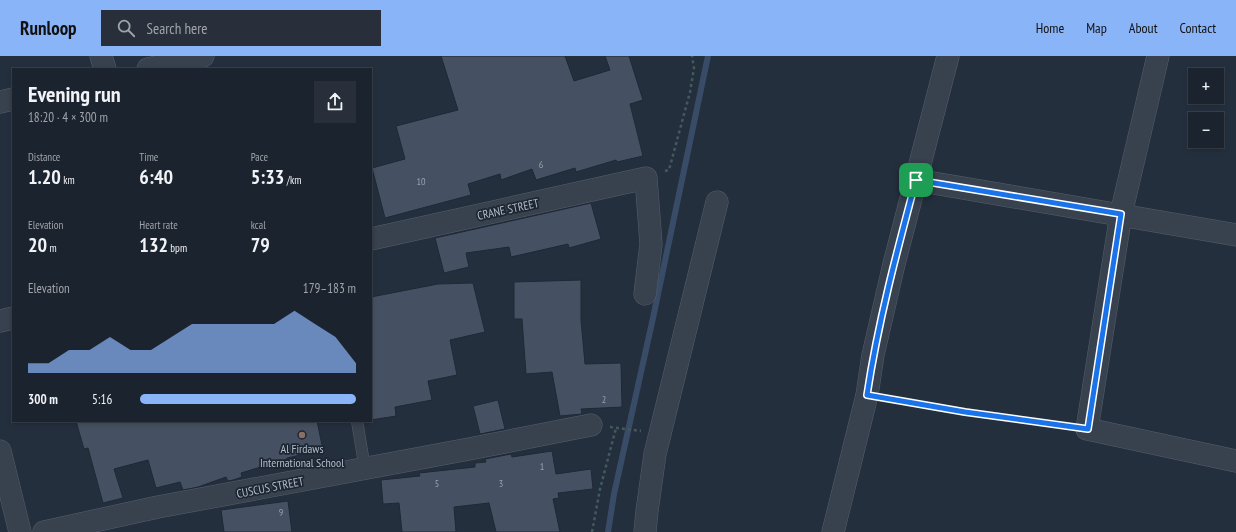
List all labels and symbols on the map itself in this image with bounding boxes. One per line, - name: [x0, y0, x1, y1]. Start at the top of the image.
- house number: 6: [539, 158, 544, 171]
- pin: [899, 163, 933, 197]
- house number: 10: [417, 175, 426, 188]
- street label: CRANE STREET: [476, 195, 541, 223]
- house number: 2: [602, 393, 606, 406]
- marker: Al Firdaws International School: [297, 430, 307, 440]
- place label: Al Firdaws International School: [260, 441, 344, 470]
- house number: 1: [540, 460, 544, 473]
- street label: CUSCUS STREET: [235, 473, 306, 501]
- house number: 5: [435, 477, 439, 490]
- house number: 3: [499, 477, 503, 490]
- house number: 9: [279, 506, 283, 519]

